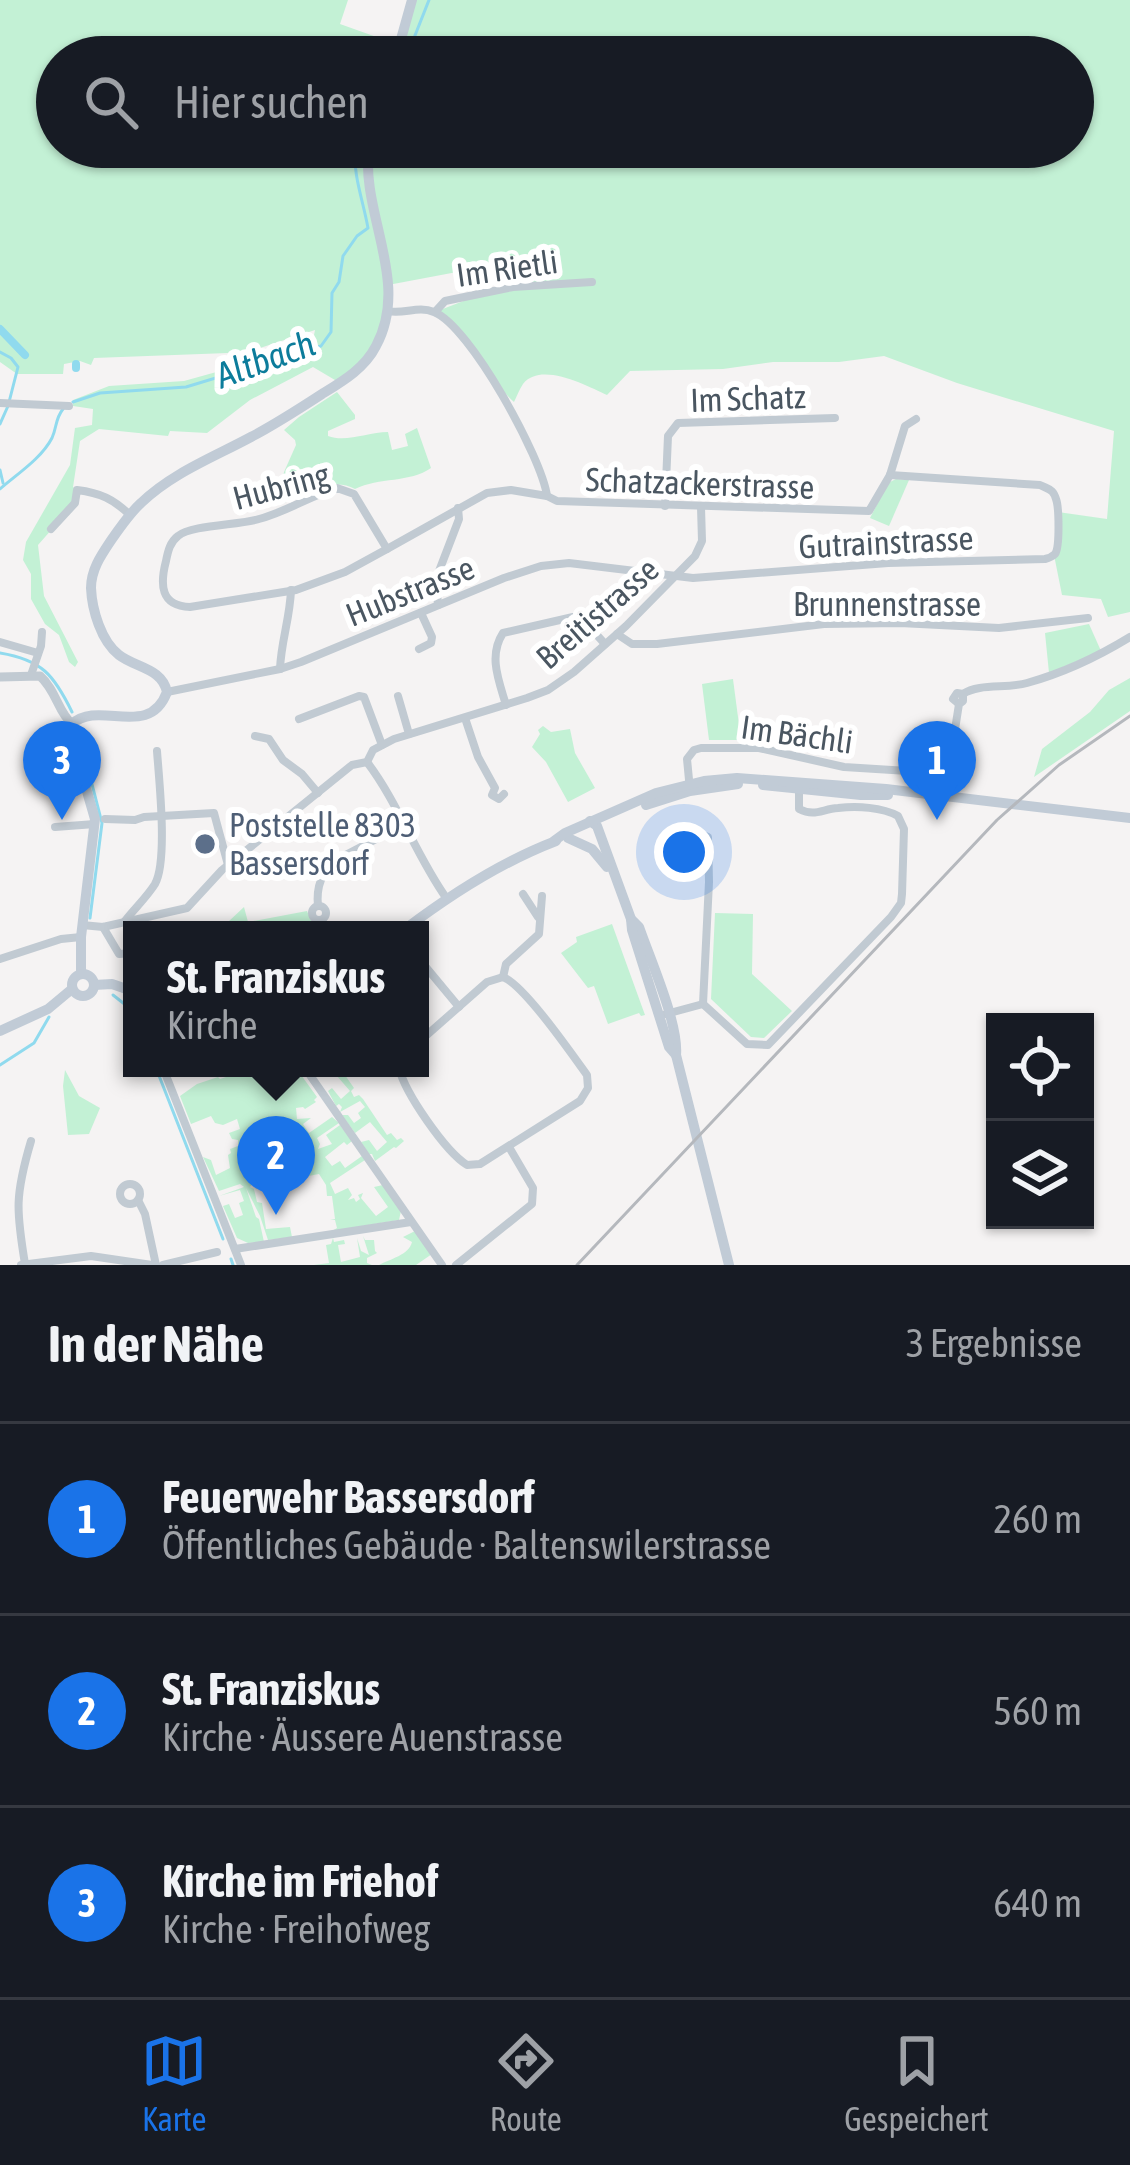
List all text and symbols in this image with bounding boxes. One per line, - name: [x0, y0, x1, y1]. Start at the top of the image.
- search box: [36, 36, 1094, 168]
- icon: search: [78, 69, 144, 135]
- text: Hier suchen: [174, 76, 369, 128]
- street label: Im Rietli: [454, 242, 560, 294]
- water label: Altbach: [209, 322, 320, 397]
- street label: Im Schatz: [690, 377, 806, 419]
- street label: Hubring: [229, 455, 334, 517]
- street label: Schatzackerstrasse: [585, 460, 815, 506]
- street label: Gutrainstrasse: [798, 518, 974, 566]
- street label: Hubstrasse: [340, 548, 480, 634]
- street label: Breitistrasse: [528, 550, 666, 676]
- street label: Brunnenstrasse: [793, 585, 981, 623]
- street label: Im Bächli: [739, 707, 855, 761]
- pin: 3: [23, 721, 101, 820]
- pin: 1: [898, 721, 976, 820]
- place label: Poststelle 8303 Bassersdorf: [229, 806, 416, 882]
- your location: [654, 822, 714, 882]
- marker: Poststelle 8303 Bassersdorf: [192, 831, 218, 857]
- popup: [123, 921, 429, 1077]
- text: St. Franziskus: [167, 951, 385, 1003]
- text: Kirche: [167, 1003, 258, 1047]
- map controls: [986, 1013, 1094, 1229]
- button: locate: [986, 1013, 1094, 1121]
- pin: 2: [237, 1116, 315, 1215]
- button: layers: [986, 1121, 1094, 1229]
- text: In der Nähe: [48, 1314, 264, 1373]
- text: 3 Ergebnisse: [906, 1321, 1082, 1365]
- text: Feuerwehr Bassersdorf: [162, 1471, 535, 1523]
- text: 1: [78, 1497, 96, 1541]
- text: 260 m: [994, 1497, 1082, 1541]
- text: Öffentliches Gebäude · Baltenswilerstrasse: [162, 1523, 771, 1567]
- text: St. Franziskus: [162, 1663, 380, 1715]
- text: 2: [78, 1689, 96, 1733]
- text: 560 m: [994, 1689, 1082, 1733]
- text: Kirche · Äussere Auenstrasse: [162, 1715, 563, 1759]
- text: Kirche im Friehof: [162, 1855, 438, 1907]
- text: 3: [78, 1881, 96, 1925]
- text: 640 m: [994, 1881, 1082, 1925]
- text: Kirche · Freihofweg: [162, 1907, 430, 1951]
- tab: Karte: [141, 2028, 207, 2138]
- tab: Route: [490, 2028, 562, 2138]
- tab: Gespeichert: [844, 2028, 989, 2138]

